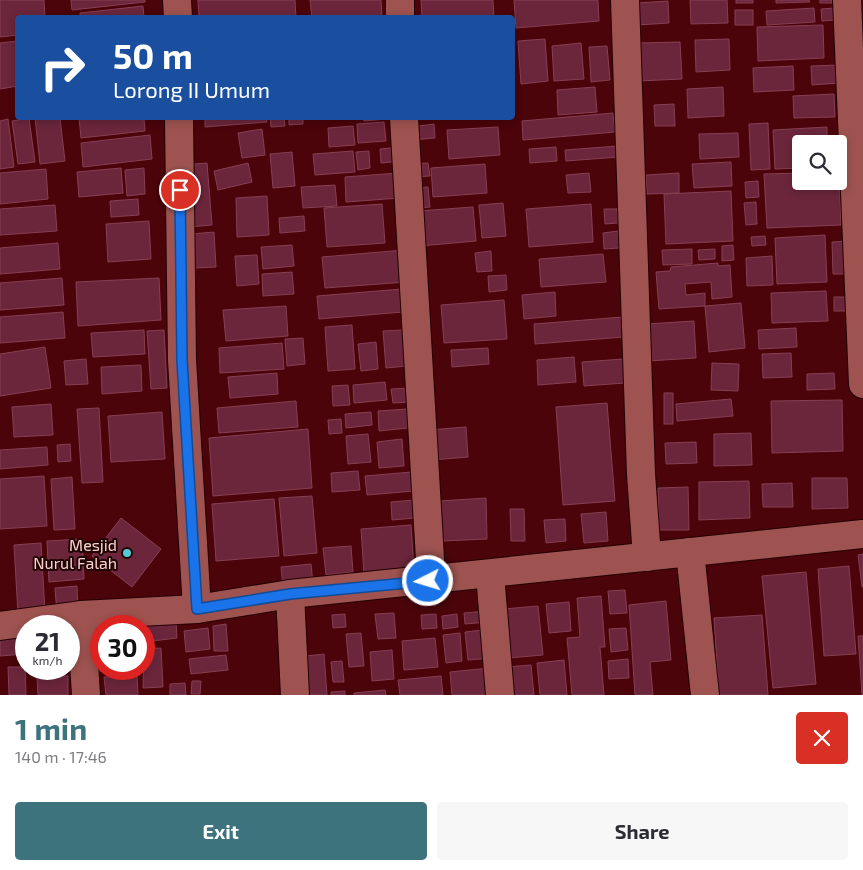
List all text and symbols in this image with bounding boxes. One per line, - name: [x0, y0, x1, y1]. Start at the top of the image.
- text: 50 m: [113, 34, 193, 76]
- icon: right: [30, 35, 95, 100]
- text: Lorong II Umum: [113, 76, 270, 102]
- map controls: [792, 135, 847, 190]
- button: search: [792, 135, 847, 190]
- pin: [159, 169, 201, 211]
- icon: arrive: [166, 176, 194, 204]
- place label: Mesjid Nurul Falah: [33, 535, 117, 572]
- marker: Mesjid Nurul Falah: [121, 547, 133, 559]
- position arrow: [401, 554, 453, 606]
- speed limit sign: 30: [90, 615, 155, 680]
- text: 21: [35, 626, 60, 656]
- text: km/h: [33, 653, 62, 667]
- text: 1 min: [15, 710, 87, 746]
- button: close: [796, 712, 848, 764]
- text: 140 m · 17:46: [15, 747, 107, 766]
- button: Exit: [15, 802, 427, 860]
- button: Share: [437, 802, 848, 860]

